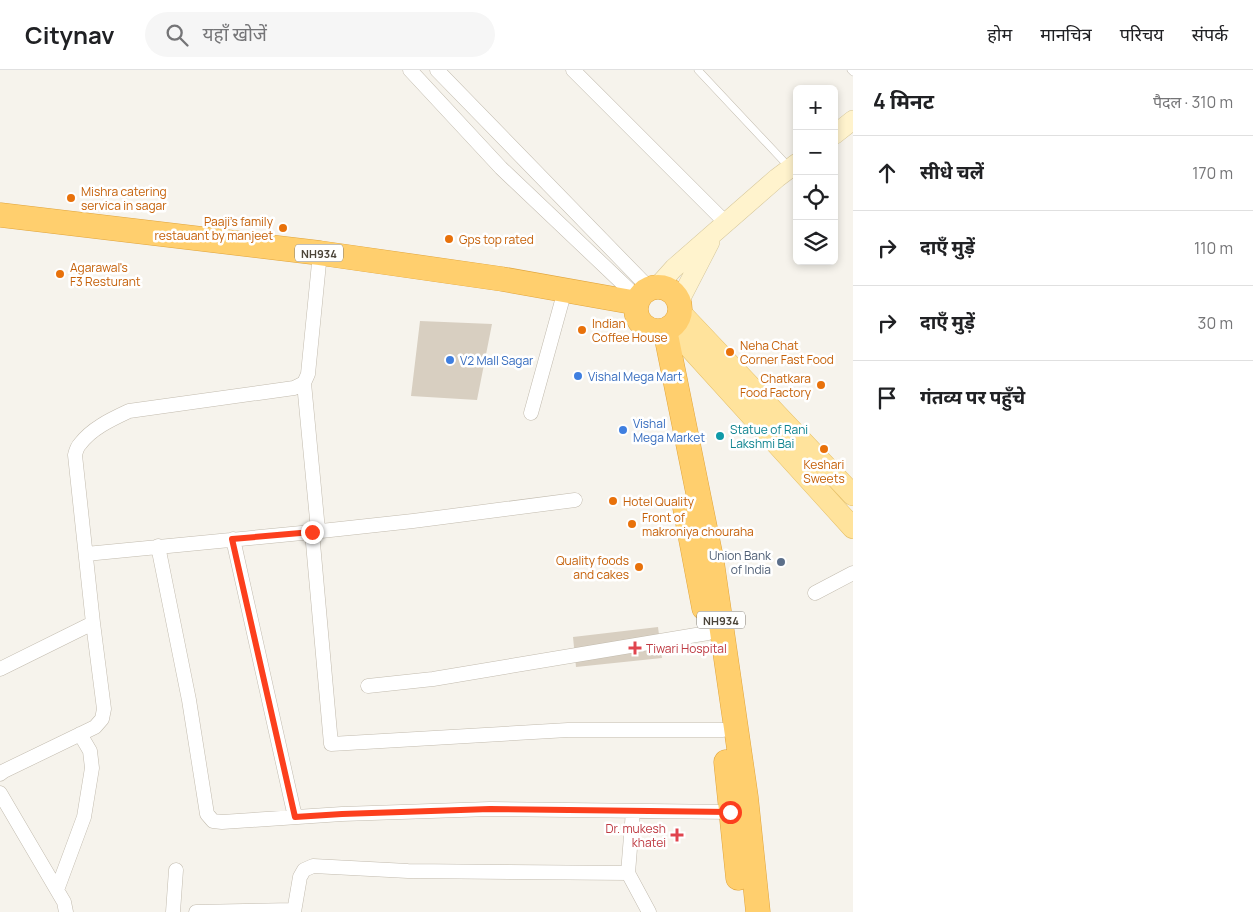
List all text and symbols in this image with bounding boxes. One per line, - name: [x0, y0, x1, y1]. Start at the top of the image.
- search box: [145, 12, 495, 57]
- text: Citynav: [25, 18, 115, 51]
- icon: search: [163, 21, 191, 49]
- text: यहाँ खोजें: [203, 21, 267, 47]
- text: होम: [987, 22, 1012, 46]
- text: मानचित्र: [1040, 22, 1092, 46]
- text: परिचय: [1120, 22, 1164, 46]
- text: संपर्क: [1192, 22, 1228, 46]
- map controls: [793, 85, 838, 265]
- button: +: [793, 85, 838, 130]
- text: 4 मिनट: [873, 87, 934, 115]
- text: पैदल · 310 m: [1153, 91, 1233, 113]
- button: −: [793, 130, 838, 175]
- icon: ahead: [873, 159, 901, 187]
- text: सीधे चलें: [920, 159, 984, 185]
- text: 170 m: [1192, 162, 1233, 184]
- button: locate: [793, 175, 838, 220]
- place label: Mishra catering servica in sagar: [81, 183, 167, 214]
- marker: Mishra catering servica in sagar: [65, 192, 77, 204]
- place label: Paaji's family restauant by manjeet: [155, 213, 274, 244]
- button: layers: [793, 220, 838, 265]
- marker: Paaji's family restauant by manjeet: [277, 222, 289, 234]
- place label: Gps top rated: [459, 231, 534, 248]
- marker: Gps top rated: [443, 233, 455, 245]
- icon: right: [873, 234, 901, 262]
- text: दाएँ मुड़ें: [920, 234, 975, 260]
- text: 110 m: [1194, 237, 1233, 259]
- road number: NH934: [295, 244, 343, 262]
- place label: Agarawal's F3 Resturant: [70, 259, 141, 290]
- marker: Agarawal's F3 Resturant: [54, 268, 66, 280]
- icon: right: [873, 309, 901, 337]
- text: दाएँ मुड़ें: [920, 309, 975, 335]
- text: 30 m: [1198, 312, 1233, 334]
- place label: Indian Coffee House: [592, 315, 668, 346]
- marker: Indian Coffee House: [576, 324, 588, 336]
- place label: Neha Chat Corner Fast Food: [740, 337, 834, 368]
- marker: Neha Chat Corner Fast Food: [724, 346, 736, 358]
- place label: V2 Mall Sagar: [460, 352, 534, 369]
- marker: V2 Mall Sagar: [444, 354, 456, 366]
- place label: Vishal Mega Mart: [588, 368, 682, 385]
- marker: Vishal Mega Mart: [572, 370, 584, 382]
- place label: Chatkara Food Factory: [740, 370, 812, 401]
- marker: Chatkara Food Factory: [815, 379, 827, 391]
- icon: arrive: [873, 384, 901, 412]
- text: गंतव्य पर पहुँचे: [920, 384, 1025, 410]
- place label: Vishal Mega Market: [633, 415, 705, 446]
- place label: Statue of Rani Lakshmi Bai: [730, 421, 808, 452]
- marker: Vishal Mega Market: [617, 424, 629, 436]
- marker: Statue of Rani Lakshmi Bai: [714, 430, 726, 442]
- marker: Keshari Sweets: [818, 443, 830, 455]
- place label: Keshari Sweets: [803, 456, 845, 487]
- place label: Hotel Quality: [623, 493, 695, 510]
- marker: Hotel Quality: [607, 495, 619, 507]
- place label: Front of makroniya chouraha: [642, 509, 754, 540]
- marker: Front of makroniya chouraha: [626, 518, 638, 530]
- route end: [301, 521, 324, 544]
- place label: Union Bank of India: [709, 547, 772, 578]
- place label: Quality foods and cakes: [556, 552, 629, 583]
- marker: Union Bank of India: [775, 556, 787, 568]
- marker: Quality foods and cakes: [633, 561, 645, 573]
- road number: NH934: [697, 612, 745, 628]
- place label: Tiwari Hospital: [646, 640, 727, 657]
- marker: Tiwari Hospital: [628, 641, 642, 655]
- route start: [719, 801, 742, 824]
- place label: Dr. mukesh khatei: [606, 820, 666, 851]
- marker: Dr. mukesh khatei: [670, 828, 684, 842]

